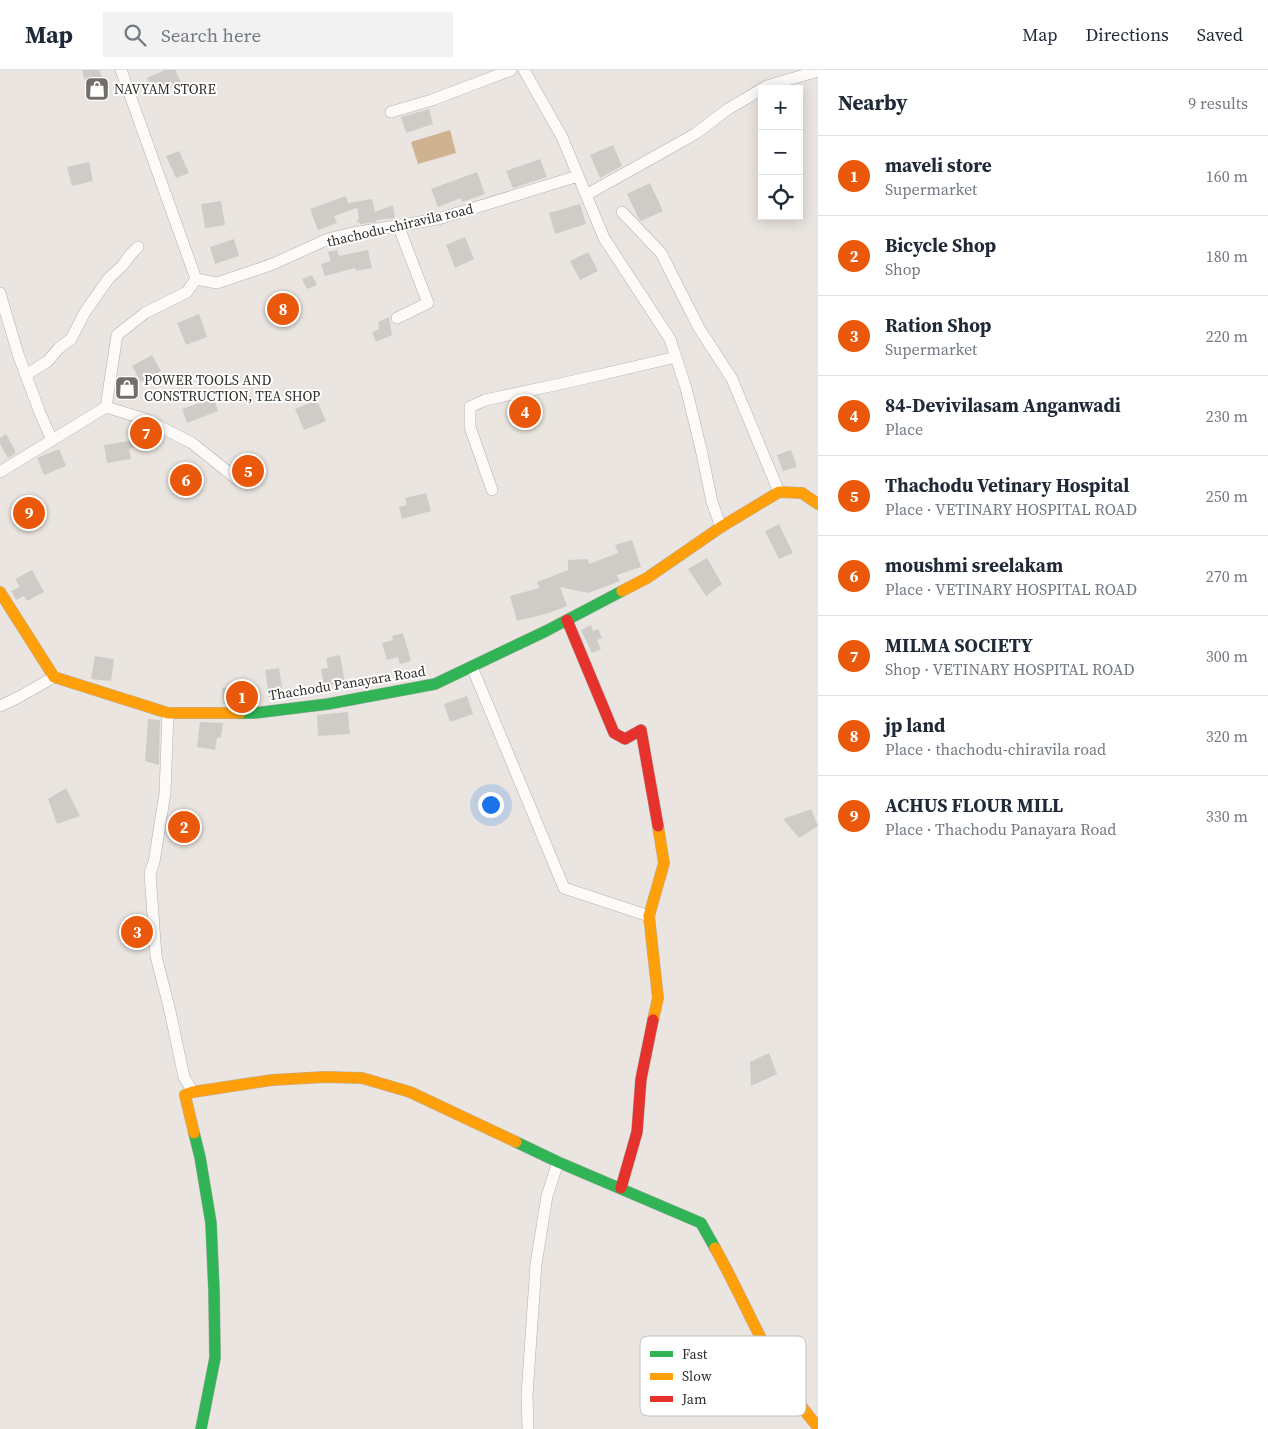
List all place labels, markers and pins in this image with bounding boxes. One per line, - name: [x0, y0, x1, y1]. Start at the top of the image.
- shop icon: NAVYAM STORE: [84, 76, 110, 102]
- place label: NAVYAM STORE: [114, 79, 216, 99]
- pin: 8: [267, 290, 299, 328]
- place label: POWER TOOLS AND CONSTRUCTION, TEA SHOP: [144, 370, 320, 406]
- shop icon: POWER TOOLS AND CONSTRUCTION, TEA SHOP: [114, 375, 140, 401]
- pin: 4: [509, 393, 541, 431]
- pin: 7: [130, 414, 162, 452]
- pin: 5: [232, 452, 264, 490]
- pin: 6: [170, 461, 202, 499]
- pin: 9: [13, 494, 45, 532]
- pin: 1: [226, 678, 258, 716]
- pin: 2: [168, 808, 200, 846]
- pin: 3: [121, 913, 153, 951]

